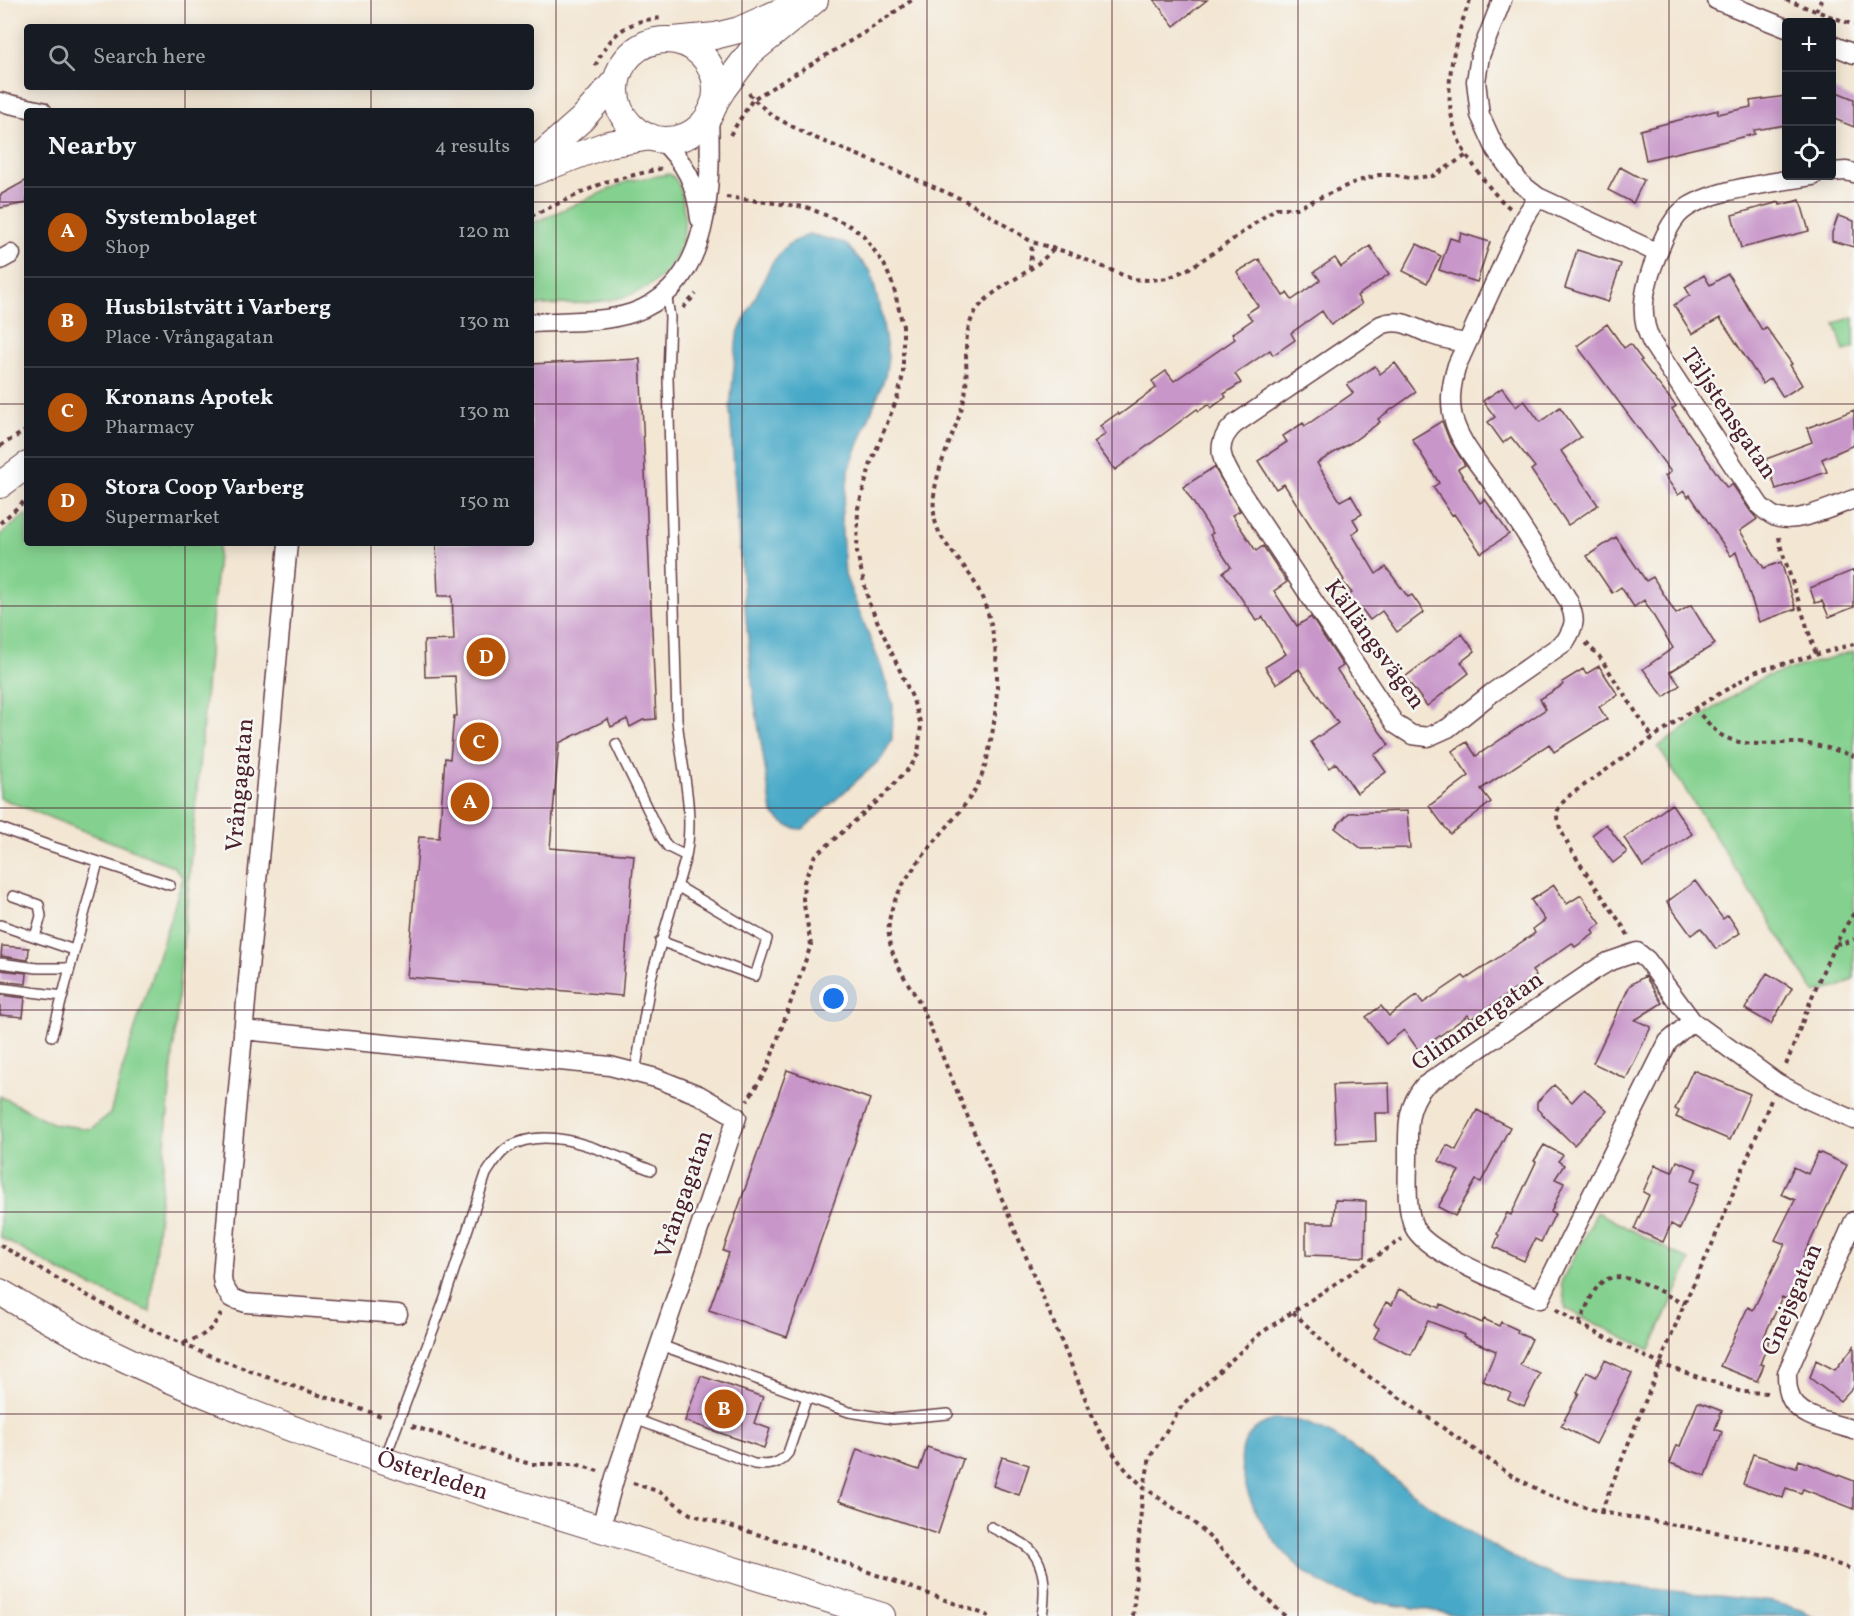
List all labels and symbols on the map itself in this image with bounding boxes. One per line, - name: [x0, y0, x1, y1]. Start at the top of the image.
- street label: Täljstensgatan: [1671, 342, 1785, 486]
- street label: Källängsvägen: [1315, 573, 1433, 717]
- pin: D: [466, 634, 506, 680]
- street label: Vrångagatan: [218, 717, 264, 853]
- pin: C: [460, 720, 498, 764]
- pin: A: [450, 780, 490, 824]
- street label: Glimmergatan: [1405, 964, 1551, 1080]
- your location: [819, 984, 848, 1013]
- street label: Vrångagatan: [647, 1126, 723, 1264]
- street label: Gnejsgatan: [1754, 1239, 1832, 1361]
- pin: B: [704, 1386, 744, 1432]
- street label: Österleden: [372, 1442, 492, 1510]

